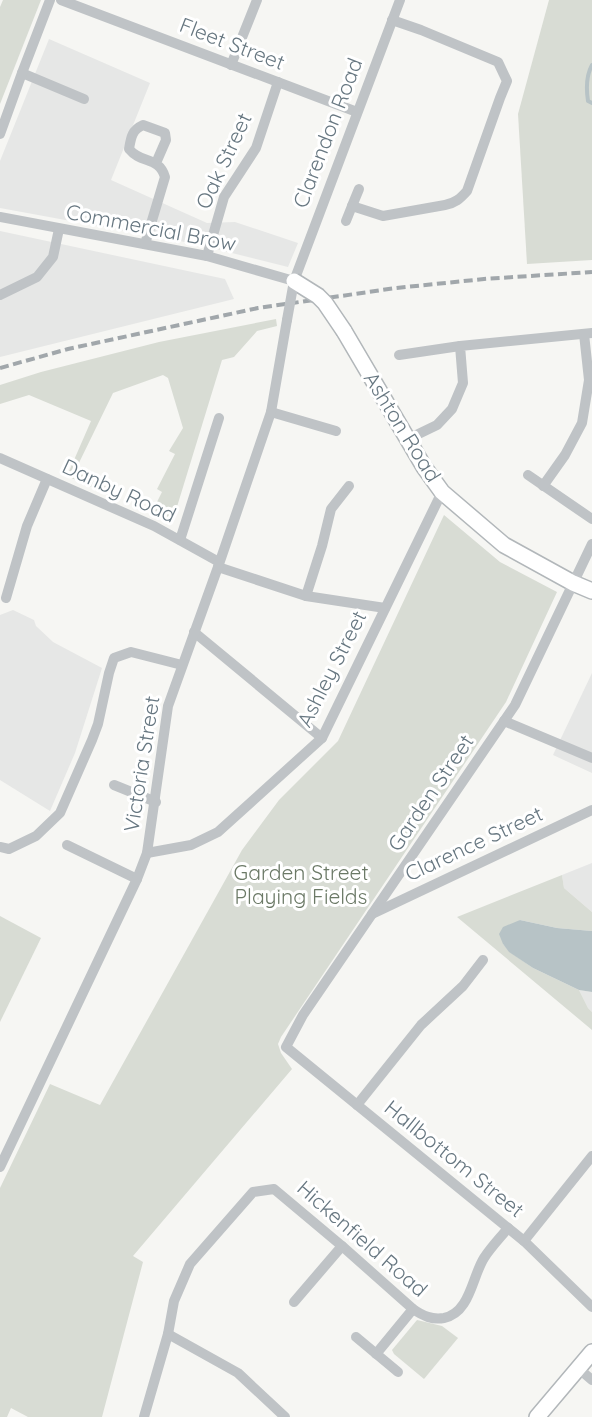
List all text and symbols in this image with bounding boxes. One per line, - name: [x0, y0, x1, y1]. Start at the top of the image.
- street label: Fleet Street: [176, 11, 289, 75]
- street label: Clarendon Road: [287, 54, 368, 211]
- street label: Oak Street: [190, 108, 257, 213]
- street label: Commercial Brow: [64, 198, 239, 256]
- street label: Ashton Road: [359, 367, 447, 486]
- street label: Danby Road: [58, 452, 180, 528]
- street label: Ashley Street: [291, 606, 371, 731]
- street label: Victoria Street: [117, 694, 165, 834]
- street label: Garden Street: [382, 729, 479, 856]
- street label: Clarence Street: [401, 800, 546, 886]
- park label: Garden Street Playing Fields: [233, 859, 369, 909]
- street label: Hallbottom Street: [380, 1094, 530, 1222]
- street label: Hickenfield Road: [292, 1175, 433, 1302]

